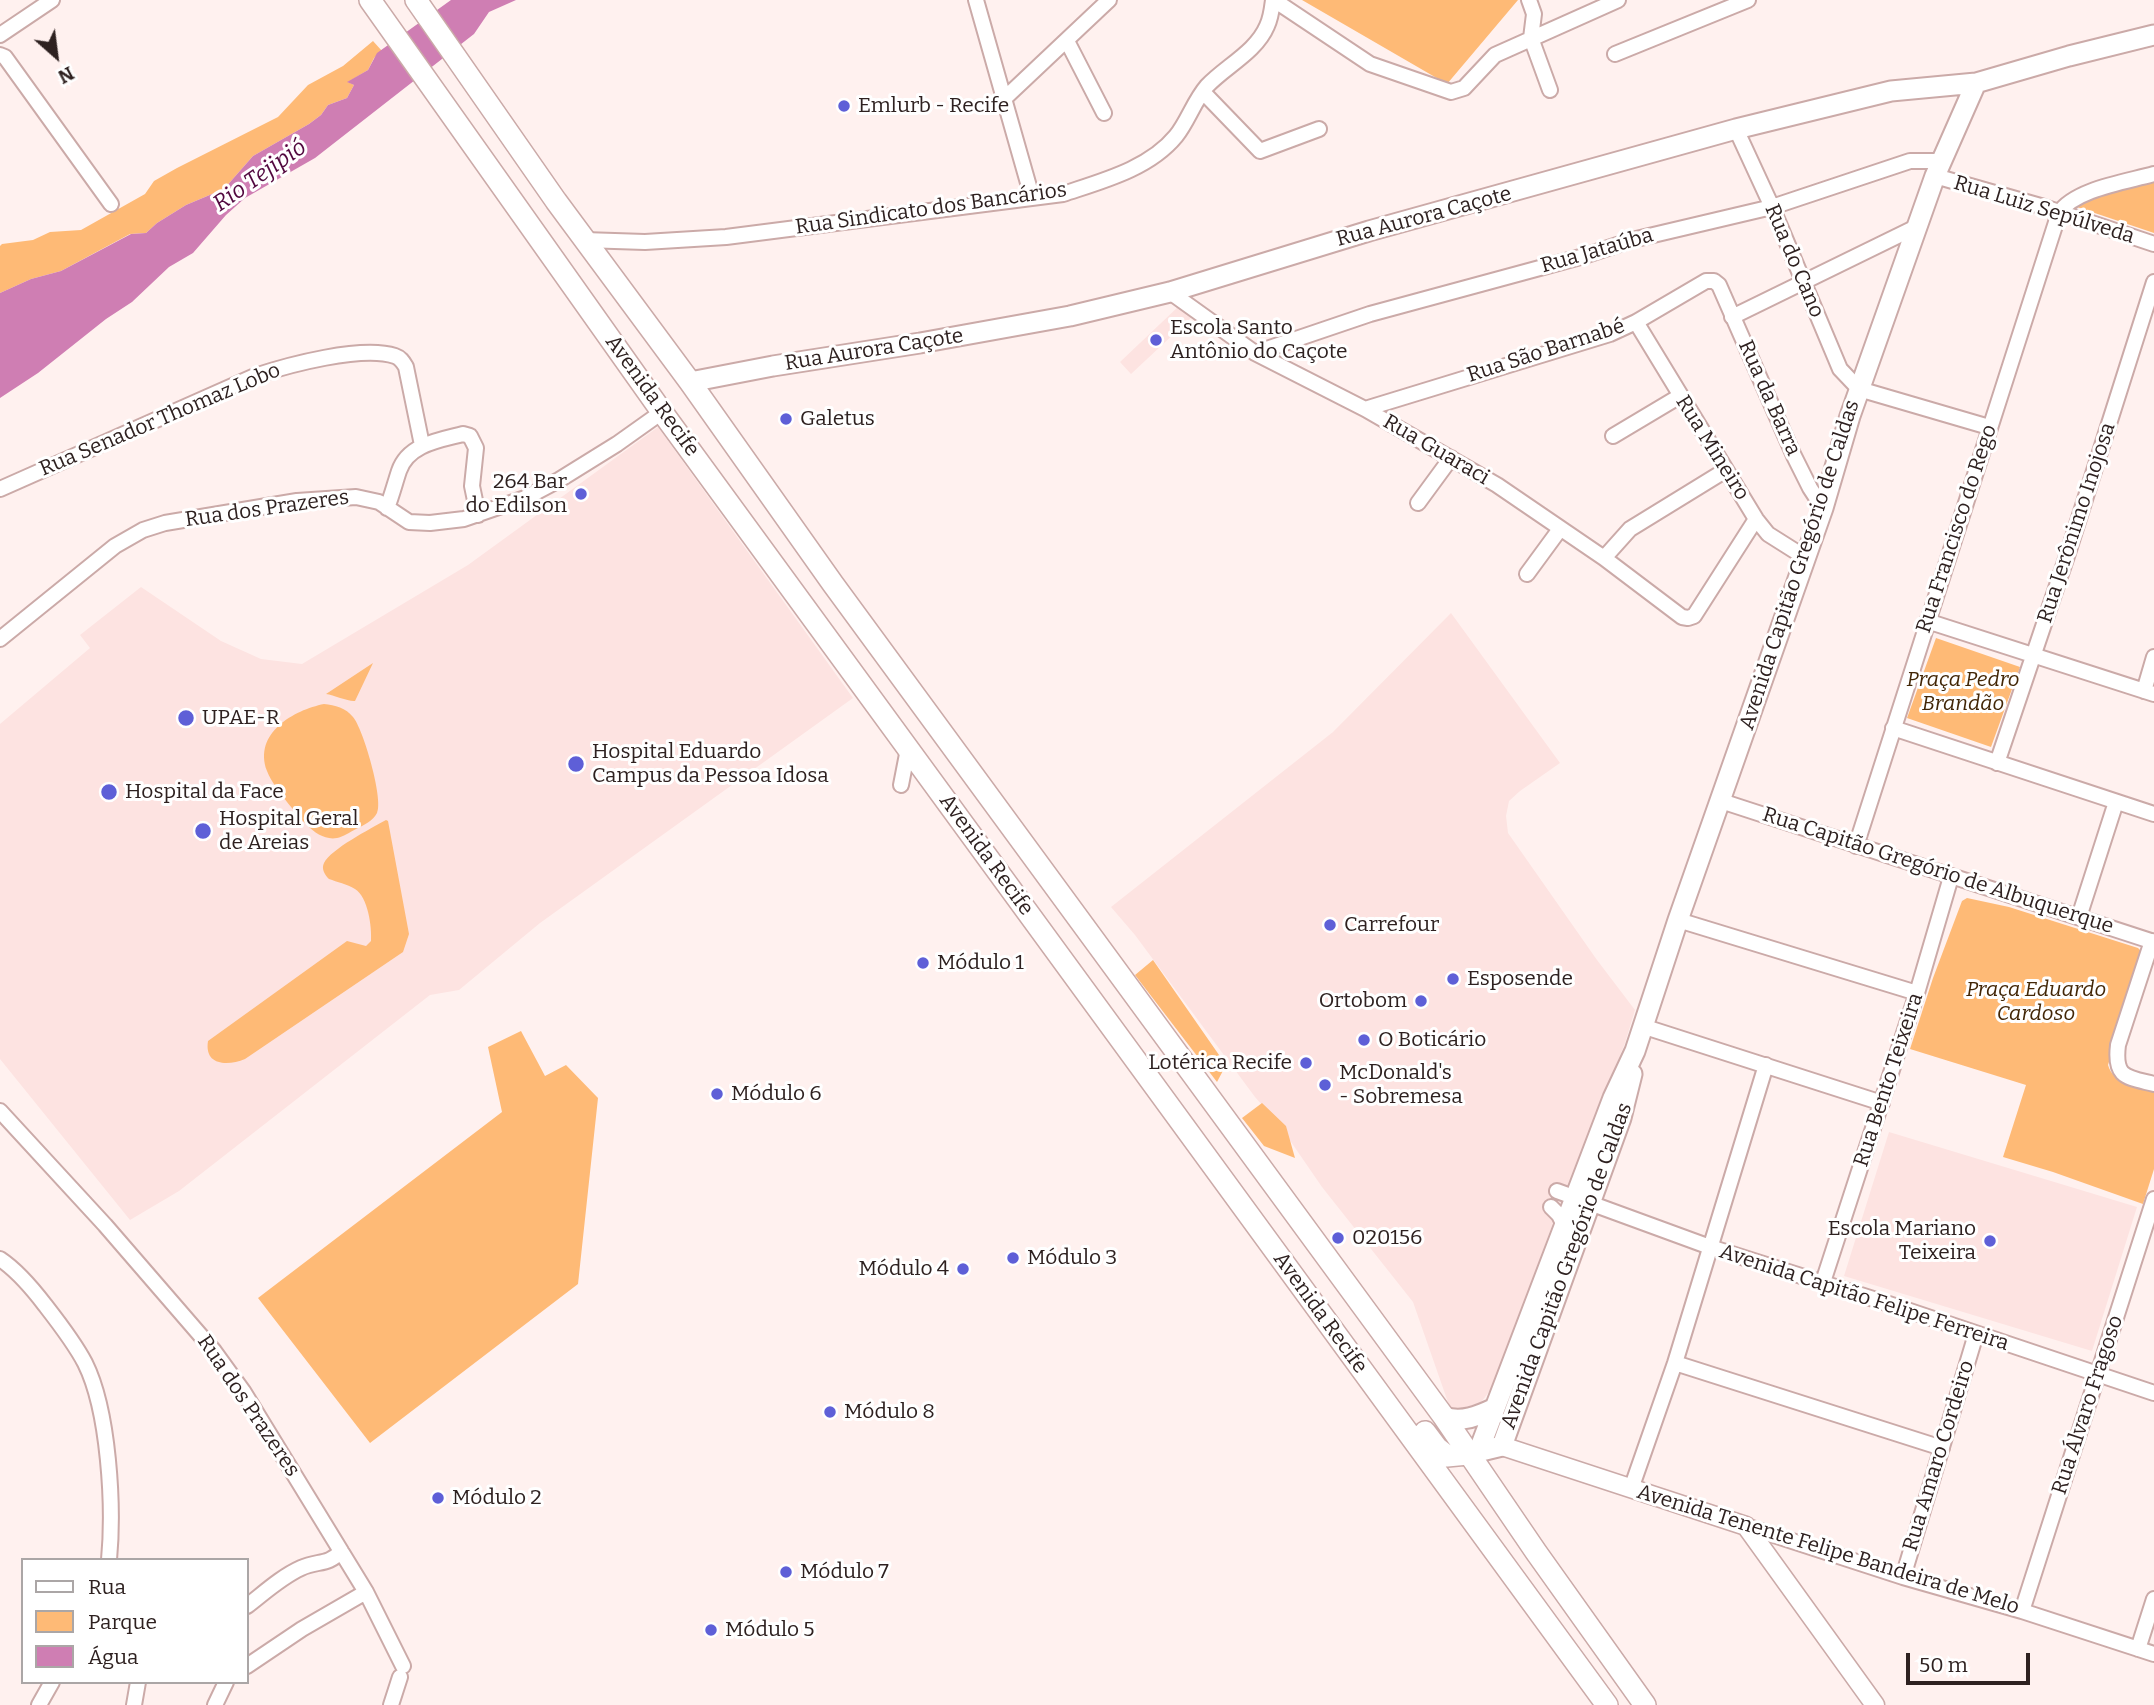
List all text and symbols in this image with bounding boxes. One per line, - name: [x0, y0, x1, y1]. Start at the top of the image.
- north arrow: [21, 21, 91, 91]
- text: N: [54, 61, 78, 89]
- place label: Emlurb - Recife: [858, 93, 1009, 119]
- marker: Emlurb - Recife: [836, 98, 852, 114]
- water label: Rio Tejipió: [208, 134, 312, 218]
- street label: Rua Luiz Sepúlveda: [1951, 170, 2137, 250]
- street label: Rua Sindicato dos Bancários: [794, 177, 1068, 241]
- street label: Rua Aurora Caçote: [1334, 181, 1514, 253]
- street label: Rua do Cano: [1759, 200, 1829, 322]
- street label: Rua Jataúba: [1538, 223, 1656, 279]
- street label: Rua São Barnabé: [1464, 314, 1628, 388]
- place label: Escola Santo Antônio do Caçote: [1170, 315, 1348, 365]
- street label: Rua Aurora Caçote: [783, 323, 965, 377]
- street label: Avenida Recife: [600, 330, 704, 462]
- marker: Escola Santo Antônio do Caçote: [1148, 332, 1164, 348]
- street label: Rua da Barra: [1732, 336, 1806, 460]
- street label: Rua Senador Thomaz Lobo: [36, 358, 284, 482]
- street label: Rua Mineiro: [1670, 391, 1754, 505]
- street label: Avenida Capitão Gregório de Caldas: [1735, 397, 1865, 733]
- place label: Galetus: [800, 406, 875, 432]
- street label: Rua Guaraci: [1378, 409, 1494, 491]
- marker: Galetus: [778, 411, 794, 427]
- street label: Rua Jerônimo Inojosa: [2033, 420, 2121, 626]
- street label: Rua Francisco do Rego: [1911, 422, 2003, 636]
- place label: 264 Bar do Edilson: [465, 469, 567, 519]
- street label: Rua dos Prazeres: [183, 485, 351, 533]
- marker: 264 Bar do Edilson: [573, 486, 589, 502]
- park label: Praça Pedro Brandão: [1906, 667, 2020, 717]
- place label: UPAE-R: [202, 705, 280, 731]
- marker: UPAE-R: [176, 708, 196, 728]
- place label: Hospital Eduardo Campus da Pessoa Idosa: [592, 739, 829, 789]
- marker: Hospital Eduardo Campus da Pessoa Idosa: [566, 754, 586, 774]
- place label: Hospital da Face: [125, 779, 284, 805]
- marker: Hospital da Face: [99, 782, 119, 802]
- street label: Avenida Recife: [934, 789, 1038, 921]
- street label: Rua Capitão Gregório de Albuquerque: [1759, 802, 2117, 940]
- place label: Hospital Geral de Areias: [219, 806, 358, 856]
- marker: Hospital Geral de Areias: [193, 821, 213, 841]
- place label: Carrefour: [1344, 912, 1439, 938]
- marker: Carrefour: [1322, 917, 1338, 933]
- place label: Módulo 1: [937, 950, 1024, 976]
- marker: Módulo 1: [915, 955, 931, 971]
- place label: Esposende: [1467, 966, 1573, 992]
- marker: Esposende: [1445, 971, 1461, 987]
- park label: Praça Eduardo Cardoso: [1966, 977, 2106, 1027]
- place label: Ortobom: [1319, 988, 1407, 1014]
- street label: Rua Bento Teixeira: [1849, 990, 1929, 1170]
- marker: Ortobom: [1413, 993, 1429, 1009]
- place label: O Boticário: [1378, 1027, 1486, 1053]
- marker: O Boticário: [1356, 1032, 1372, 1048]
- place label: Lotérica Recife: [1148, 1050, 1292, 1076]
- marker: Lotérica Recife: [1298, 1055, 1314, 1071]
- place label: McDonald's - Sobremesa: [1339, 1060, 1463, 1110]
- marker: McDonald's - Sobremesa: [1317, 1077, 1333, 1093]
- place label: Módulo 6: [731, 1081, 822, 1107]
- marker: Módulo 6: [709, 1086, 725, 1102]
- street label: Avenida Capitão Gregório de Caldas: [1496, 1099, 1638, 1433]
- place label: Escola Mariano Teixeira: [1828, 1216, 1976, 1266]
- place label: 020156: [1352, 1225, 1422, 1251]
- marker: 020156: [1330, 1230, 1346, 1246]
- marker: Escola Mariano Teixeira: [1982, 1233, 1998, 1249]
- street label: Avenida Capitão Felipe Ferreira: [1716, 1239, 2012, 1357]
- place label: Módulo 3: [1027, 1245, 1117, 1271]
- street label: Avenida Recife: [1268, 1247, 1372, 1379]
- marker: Módulo 3: [1005, 1250, 1021, 1266]
- place label: Módulo 4: [859, 1256, 949, 1282]
- marker: Módulo 4: [955, 1261, 971, 1277]
- street label: Rua Álvaro Fragoso: [2047, 1312, 2129, 1498]
- street label: Rua dos Prazeres: [191, 1330, 305, 1482]
- street label: Rua Amaro Cordeiro: [1898, 1358, 1980, 1554]
- place label: Módulo 8: [844, 1399, 935, 1425]
- marker: Módulo 8: [822, 1404, 838, 1420]
- street label: Avenida Tenente Felipe Bandeira de Melo: [1634, 1480, 2022, 1620]
- place label: Módulo 2: [452, 1485, 542, 1511]
- marker: Módulo 2: [430, 1490, 446, 1506]
- legend: [21, 1558, 248, 1684]
- place label: Módulo 7: [800, 1559, 889, 1585]
- marker: Módulo 7: [778, 1564, 794, 1580]
- text: Rua: [88, 1574, 126, 1600]
- text: Parque: [88, 1609, 157, 1635]
- place label: Módulo 5: [725, 1617, 814, 1643]
- marker: Módulo 5: [703, 1622, 719, 1638]
- scale bar: [1909, 1638, 2033, 1682]
- text: Água: [88, 1644, 139, 1670]
- text: 50 m: [1919, 1652, 1968, 1678]

